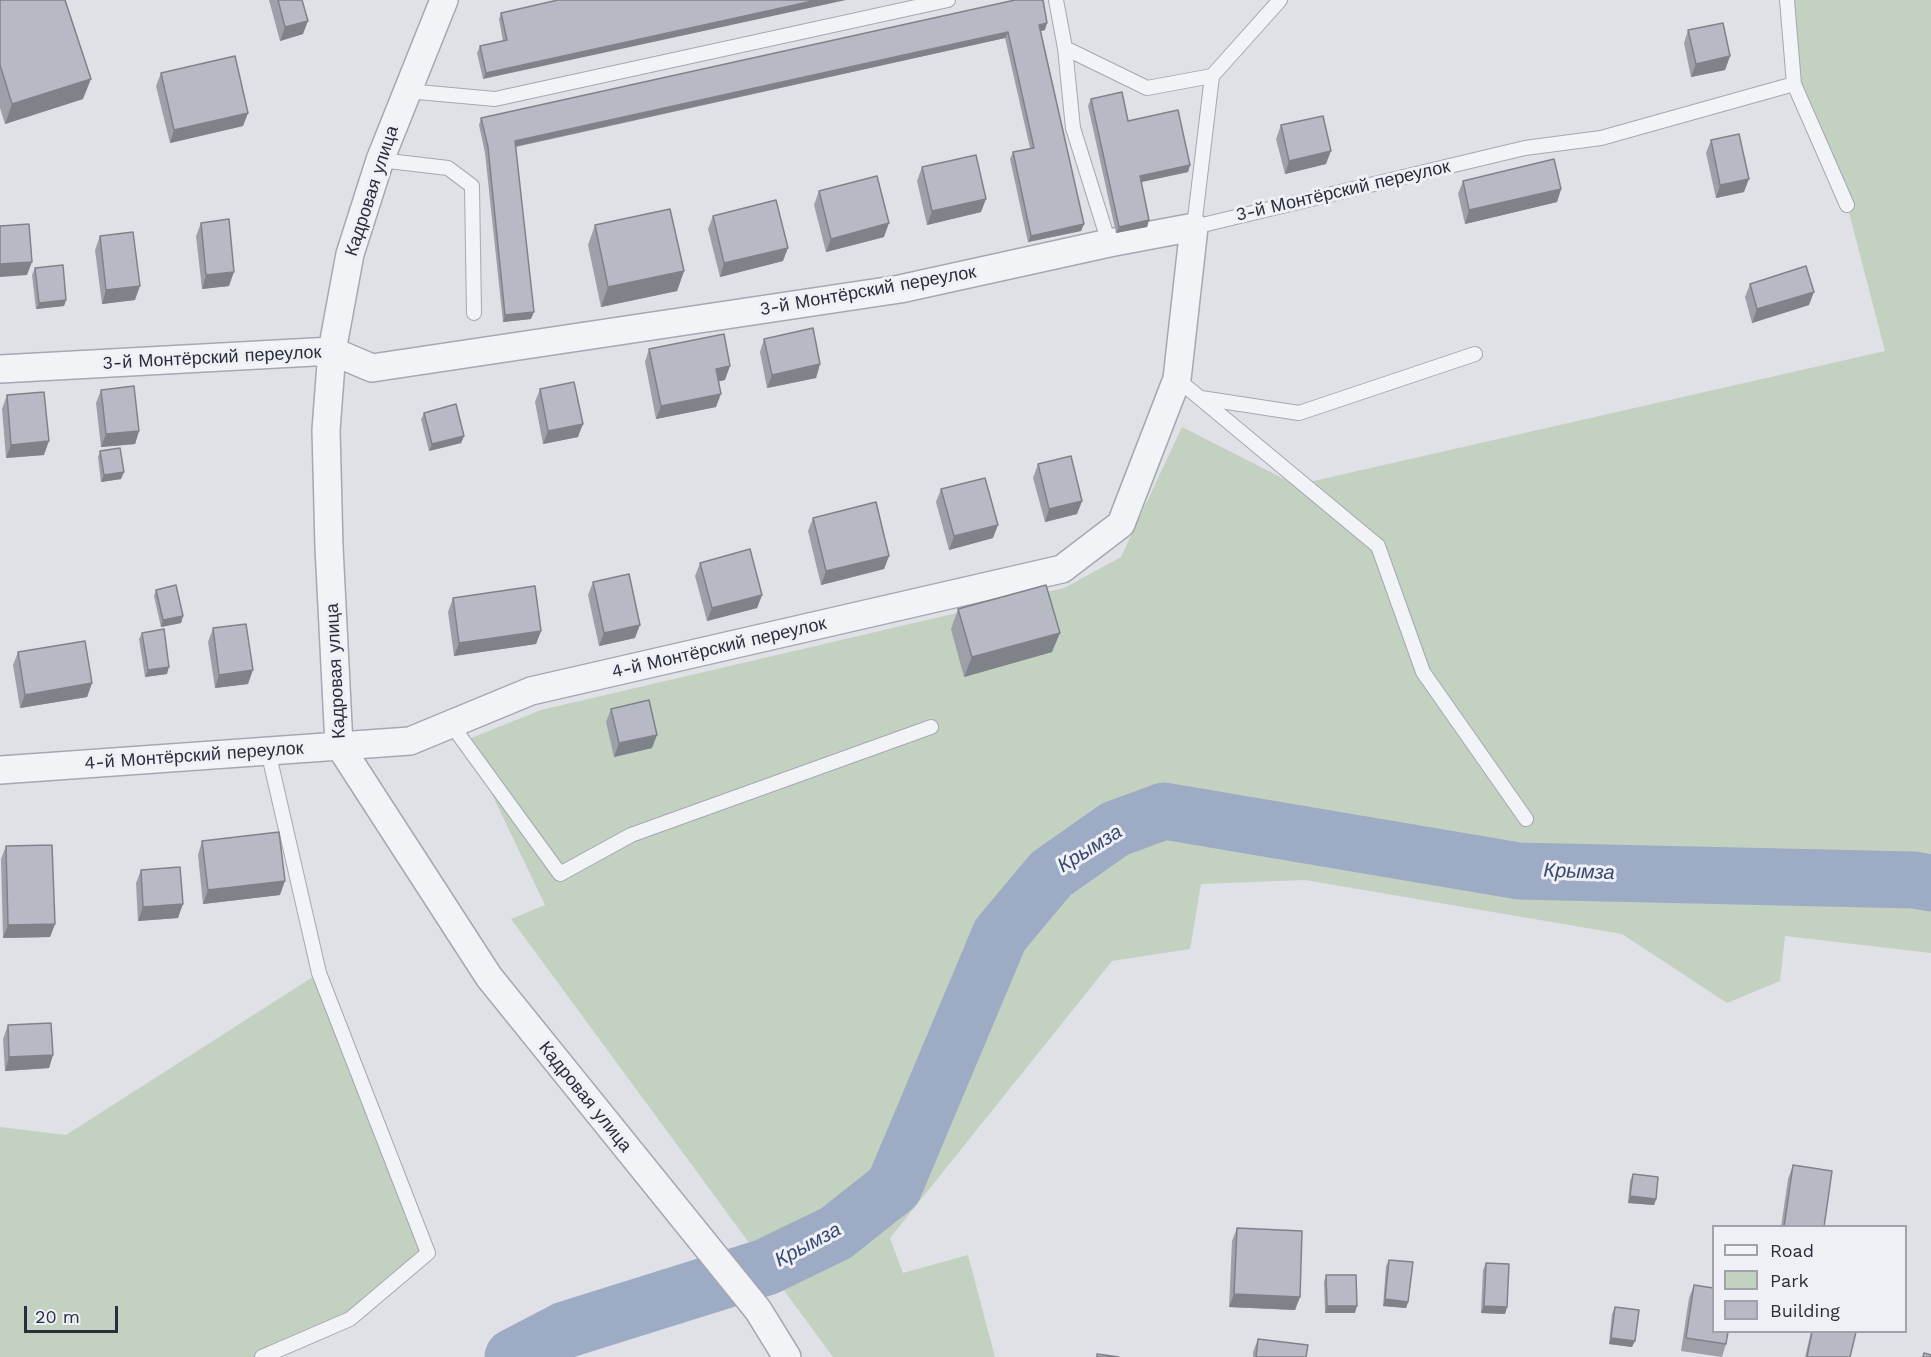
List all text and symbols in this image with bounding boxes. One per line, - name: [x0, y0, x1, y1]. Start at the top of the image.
- street label: Кадровая улица: [341, 123, 403, 259]
- street label: 3-й Монтёрский переулок: [1234, 156, 1452, 226]
- street label: 3-й Монтёрский переулок: [758, 261, 978, 321]
- street label: 3-й Монтёрский переулок: [102, 341, 322, 375]
- street label: Кадровая улица: [322, 603, 350, 739]
- street label: 4-й Монтёрский переулок: [610, 613, 828, 683]
- street label: 4-й Монтёрский переулок: [84, 738, 304, 774]
- water label: Крымза: [1053, 820, 1127, 878]
- water label: Крымза: [1543, 859, 1615, 885]
- street label: Кадровая улица: [534, 1037, 636, 1157]
- water label: Крымза: [771, 1218, 845, 1272]
- legend: [1712, 1225, 1907, 1333]
- text: Road: [1770, 1240, 1814, 1261]
- text: Park: [1770, 1270, 1809, 1291]
- scale bar: [27, 1294, 122, 1332]
- text: Building: [1770, 1300, 1840, 1321]
- text: 20 m: [35, 1306, 80, 1327]

